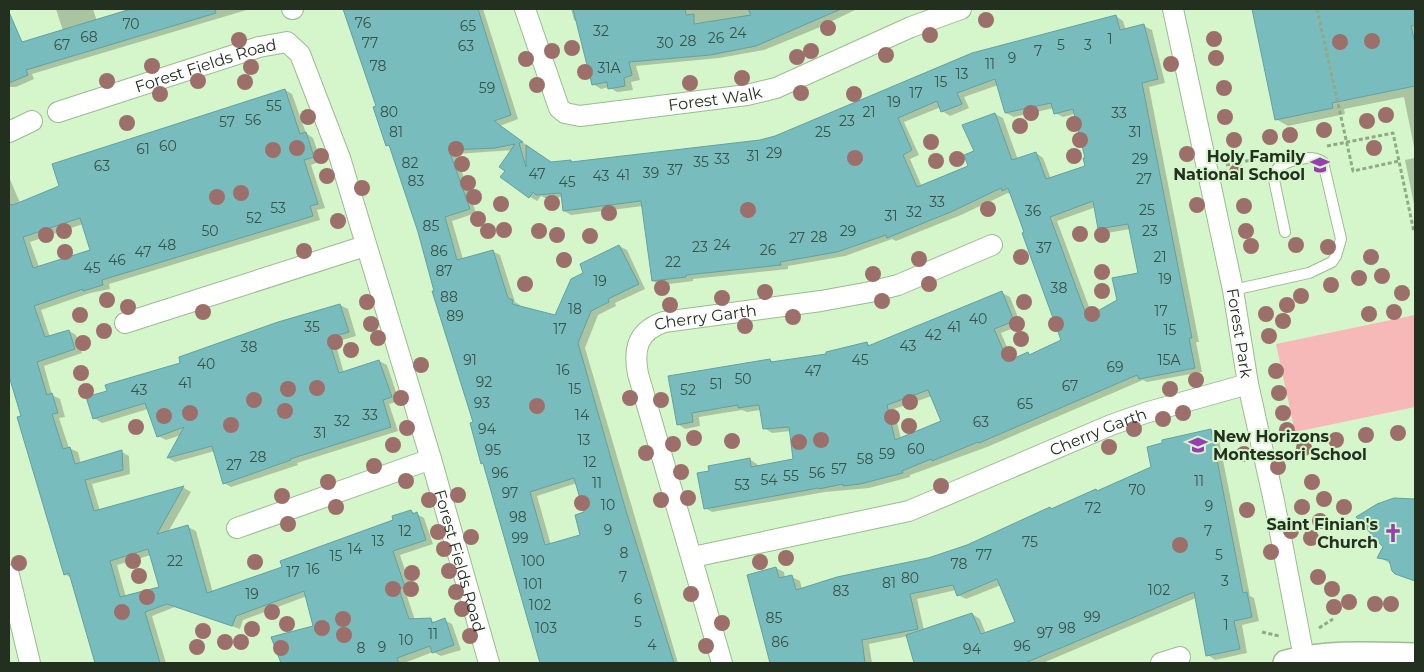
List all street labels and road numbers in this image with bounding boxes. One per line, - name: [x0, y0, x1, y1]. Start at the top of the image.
- street label: Forest Fields Road: [132, 35, 278, 96]
- street label: Forest Walk: [667, 82, 764, 114]
- street label: Forest Park: [1223, 287, 1256, 380]
- street label: Cherry Garth: [651, 300, 758, 334]
- street label: Cherry Garth: [1047, 404, 1149, 460]
- street label: Forest Fields Road: [431, 487, 489, 634]

